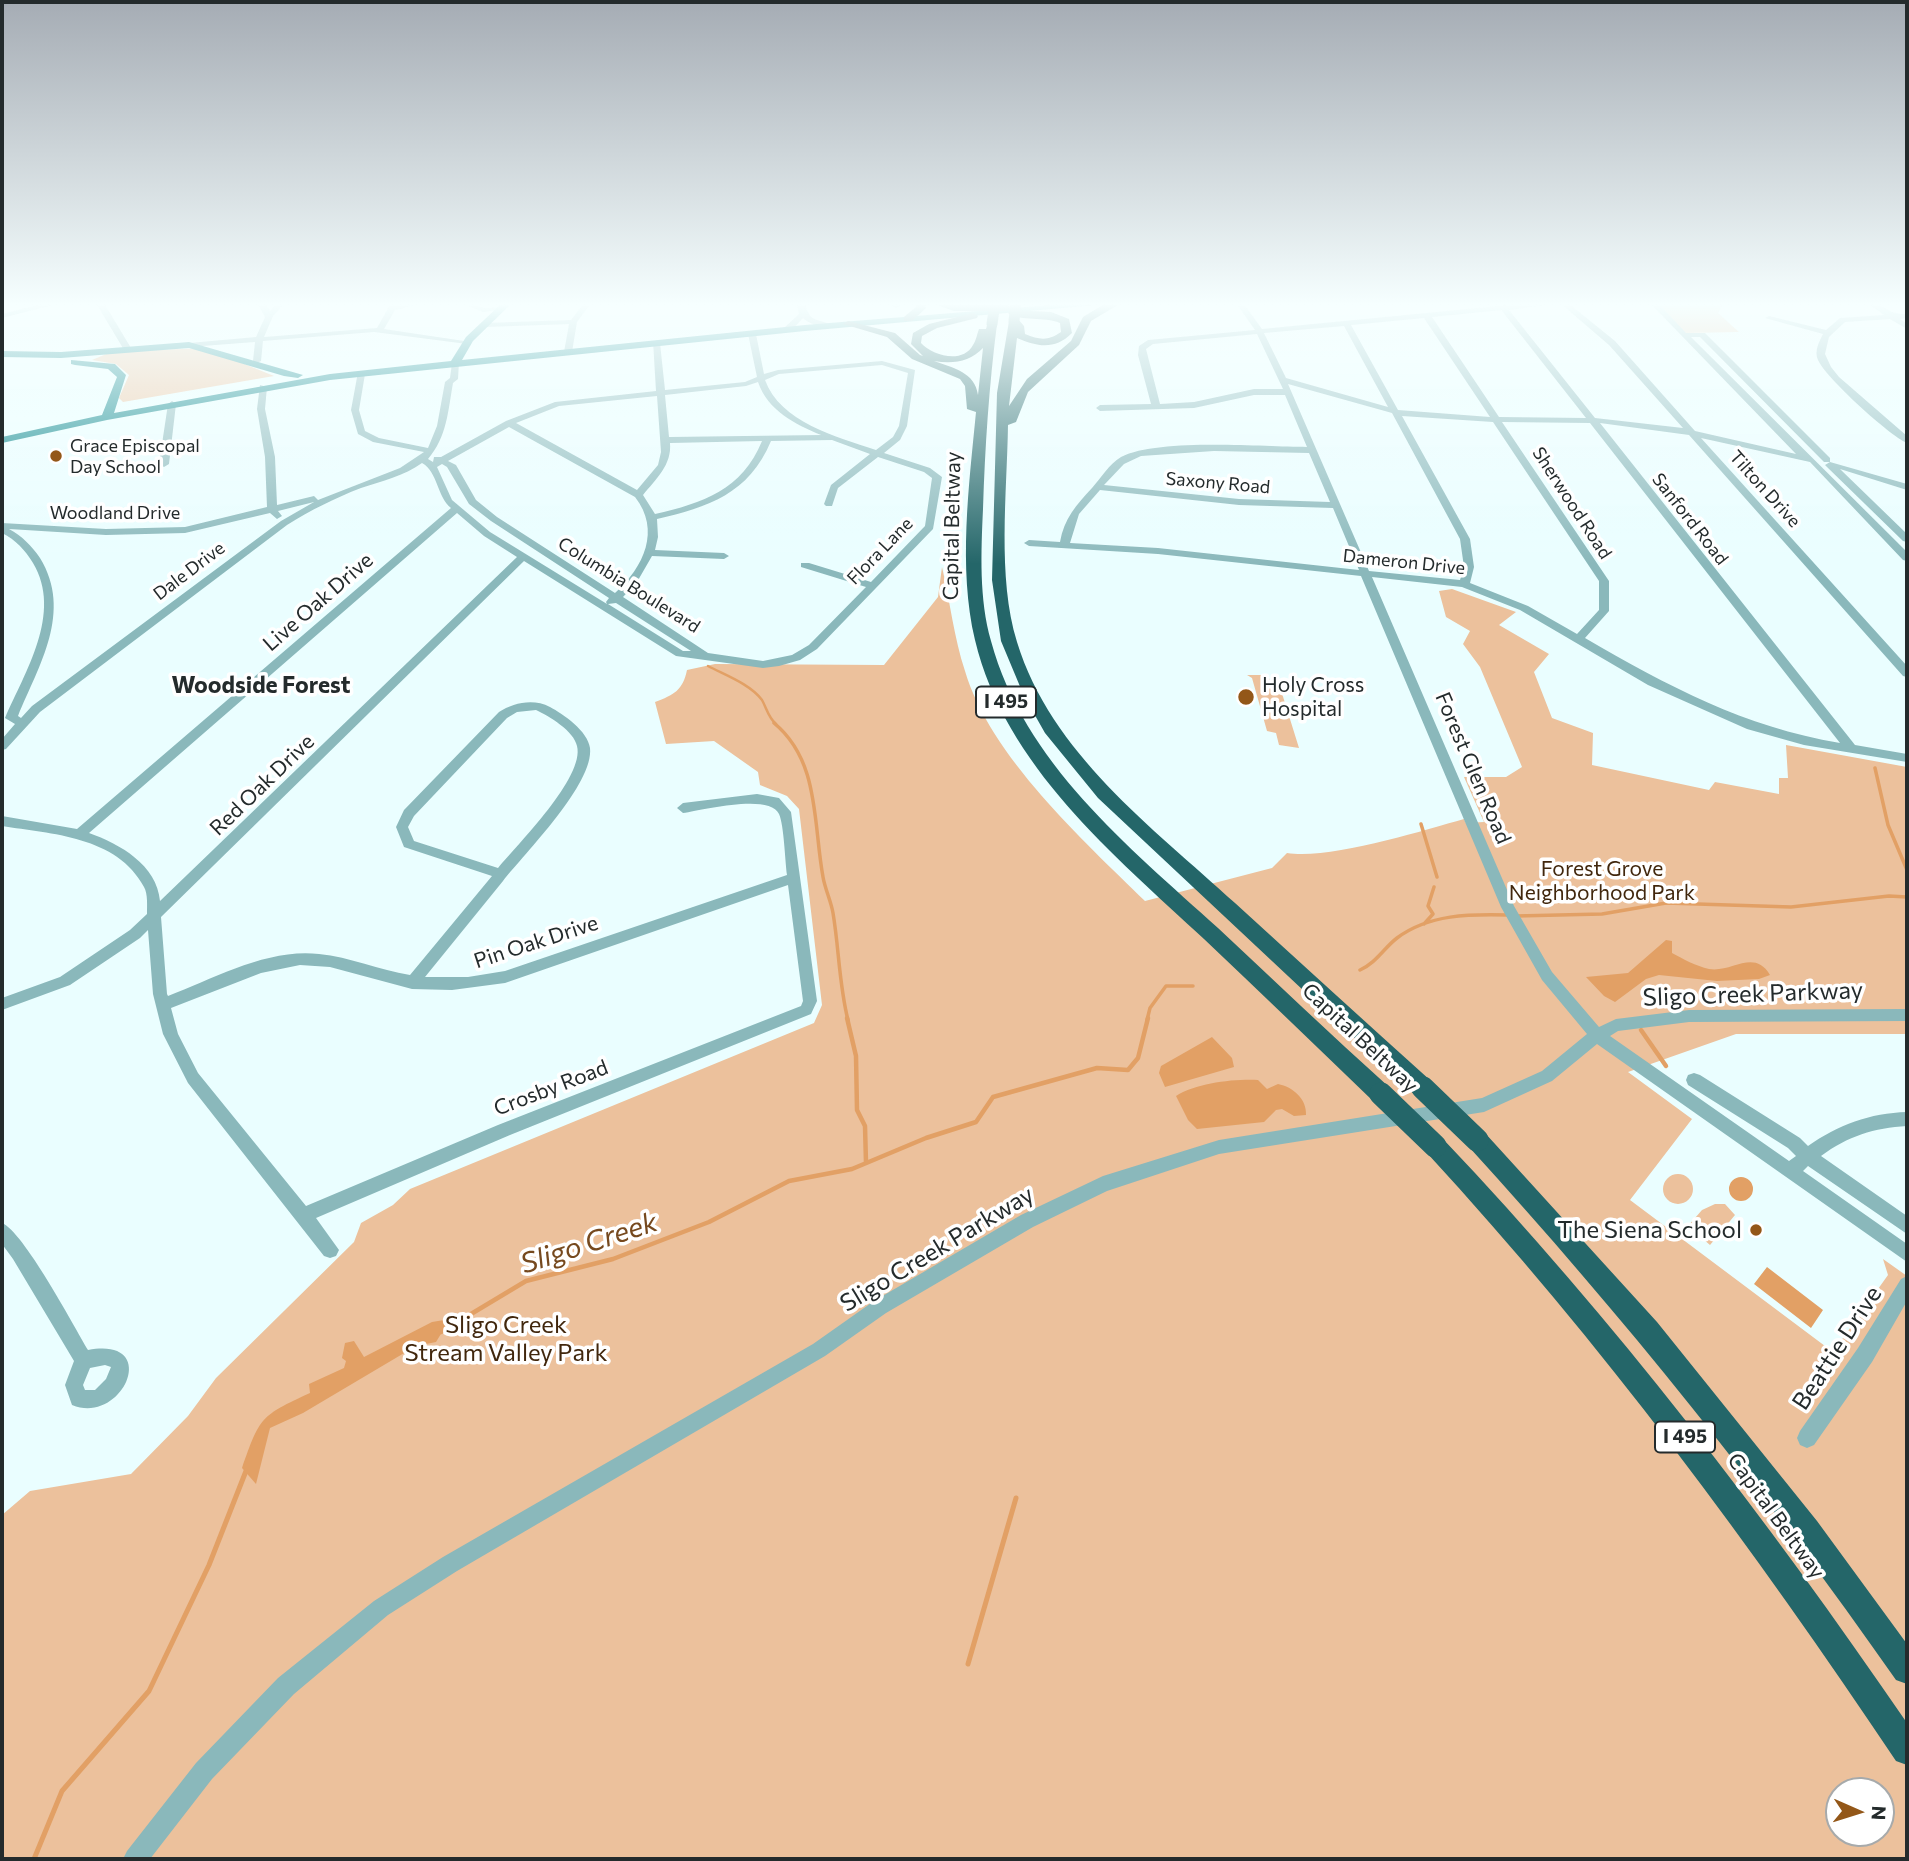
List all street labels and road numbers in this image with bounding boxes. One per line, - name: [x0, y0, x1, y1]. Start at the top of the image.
- street label: Sherwood Road: [1528, 443, 1616, 563]
- street label: Tilton Drive: [1725, 446, 1805, 532]
- street label: Capital Beltway: [938, 451, 966, 601]
- street label: Saxony Road: [1165, 468, 1271, 498]
- street label: Sanford Road: [1647, 469, 1733, 569]
- street label: Woodland Drive: [50, 502, 180, 524]
- street label: Flora Lane: [843, 513, 917, 589]
- street label: Columbia Boulevard: [554, 533, 704, 637]
- street label: Dale Drive: [149, 537, 229, 605]
- street label: Dameron Drive: [1342, 545, 1466, 579]
- street label: Live Oak Drive: [258, 547, 378, 657]
- road number: I 495: [976, 687, 1036, 718]
- street label: Forest Glen Road: [1430, 688, 1516, 848]
- street label: Red Oak Drive: [205, 729, 319, 841]
- street label: Pin Oak Drive: [471, 910, 601, 974]
- street label: Sligo Creek Parkway: [1642, 976, 1864, 1012]
- street label: Capital Beltway: [1297, 978, 1423, 1098]
- street label: Crosby Road: [490, 1055, 612, 1121]
- street label: Sligo Creek Parkway: [835, 1180, 1039, 1318]
- street label: Beattie Drive: [1786, 1281, 1888, 1415]
- road number: I 495: [1655, 1422, 1715, 1452]
- street label: Capital Beltway: [1722, 1448, 1830, 1584]

